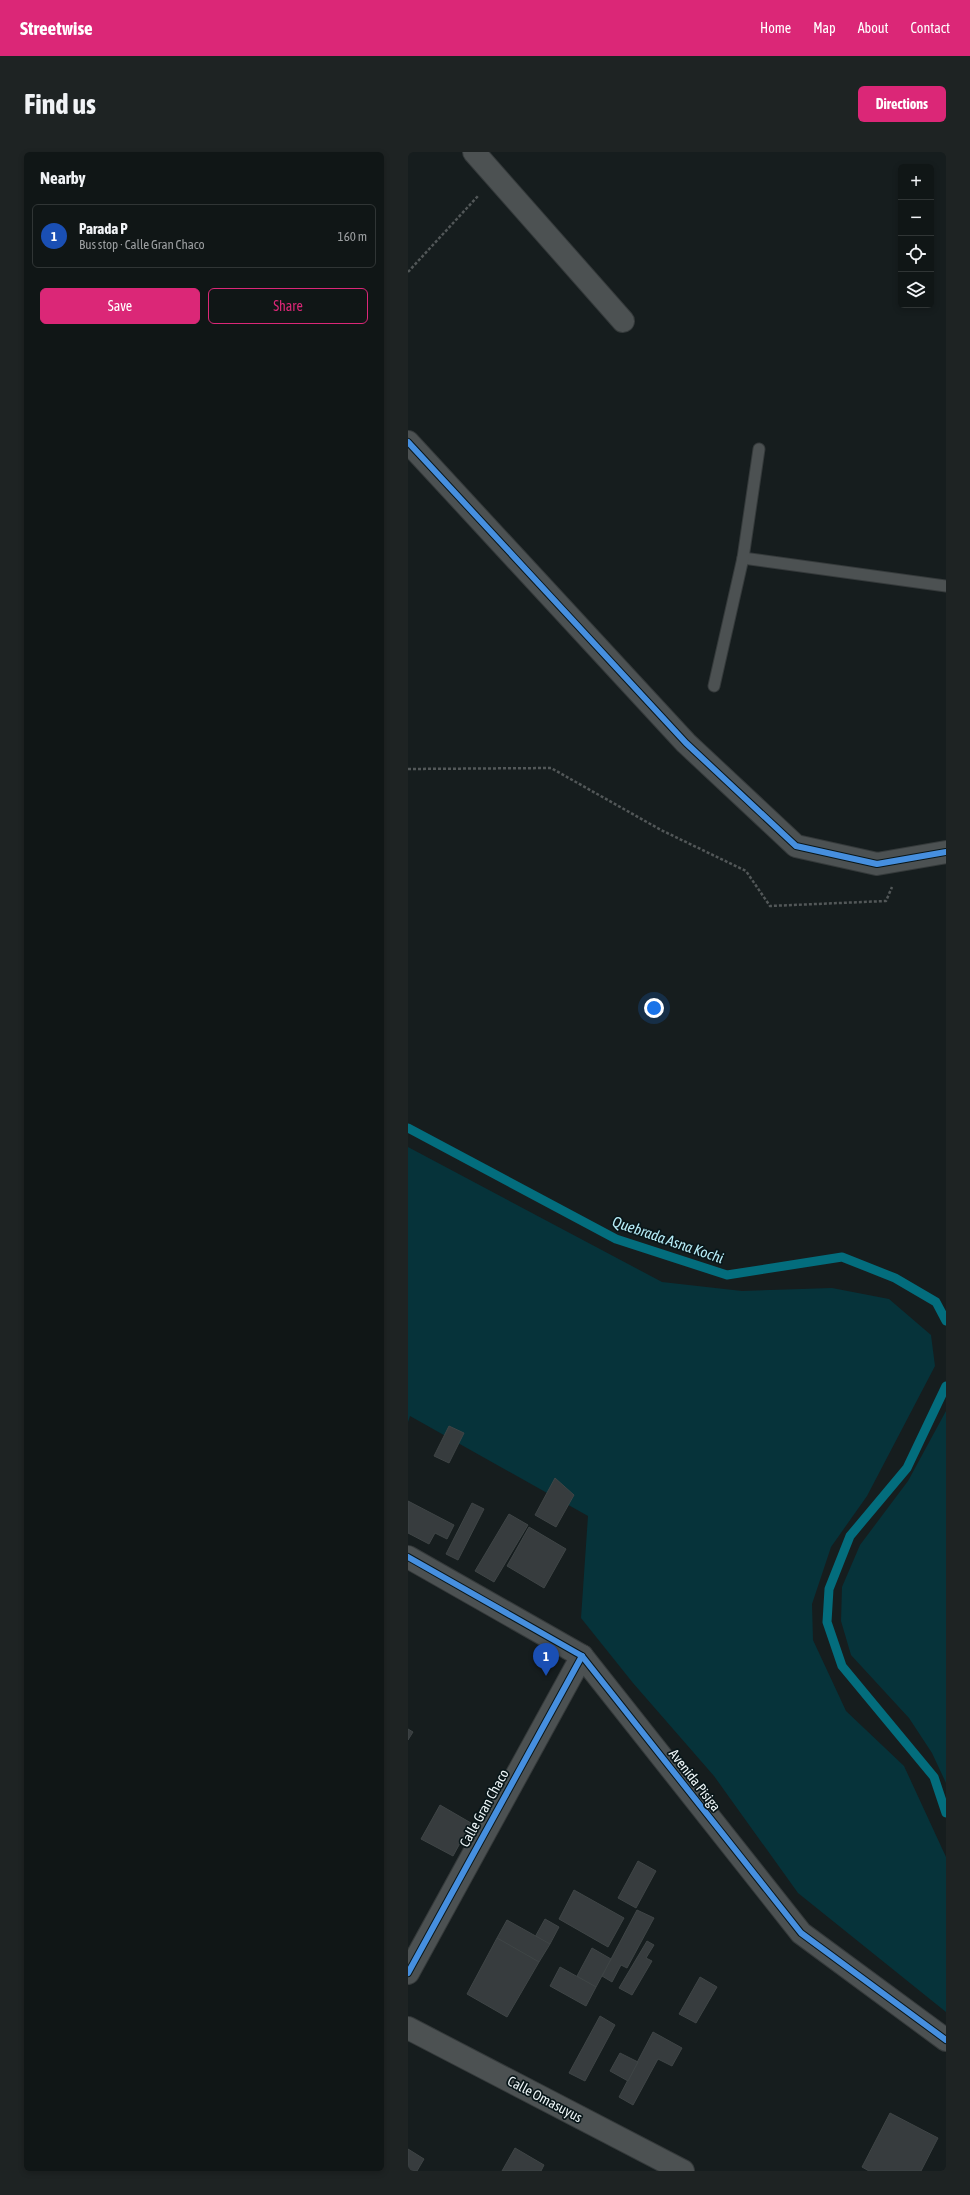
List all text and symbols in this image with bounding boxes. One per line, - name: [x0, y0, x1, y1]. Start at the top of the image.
- text: Streetwise: [20, 17, 93, 39]
- text: Home: [760, 20, 791, 36]
- text: Map: [813, 20, 836, 36]
- text: About: [858, 20, 889, 36]
- text: Contact: [911, 20, 950, 36]
- button: Directions: [858, 86, 946, 122]
- text: Find us: [24, 88, 96, 120]
- map controls: [898, 164, 934, 308]
- button: +: [898, 164, 934, 200]
- text: Nearby: [40, 168, 86, 188]
- button: −: [898, 200, 934, 236]
- text: Parada P: [79, 220, 128, 237]
- text: 1: [51, 229, 57, 244]
- text: 160 m: [338, 229, 367, 244]
- button: locate: [898, 236, 934, 272]
- text: Bus stop · Calle Gran Chaco: [79, 237, 205, 252]
- button: layers: [898, 272, 934, 308]
- button: Save: [40, 288, 200, 324]
- button: Share: [208, 288, 368, 324]
- your location: [644, 998, 664, 1018]
- water label: Quebrada Asna Kochi: [610, 1213, 726, 1267]
- pin: 1: [533, 1643, 559, 1676]
- street label: Avenida Pisiga: [666, 1746, 724, 1814]
- street label: Calle Gran Chaco: [456, 1766, 512, 1850]
- street label: Calle Omasuyus: [505, 2073, 585, 2125]

